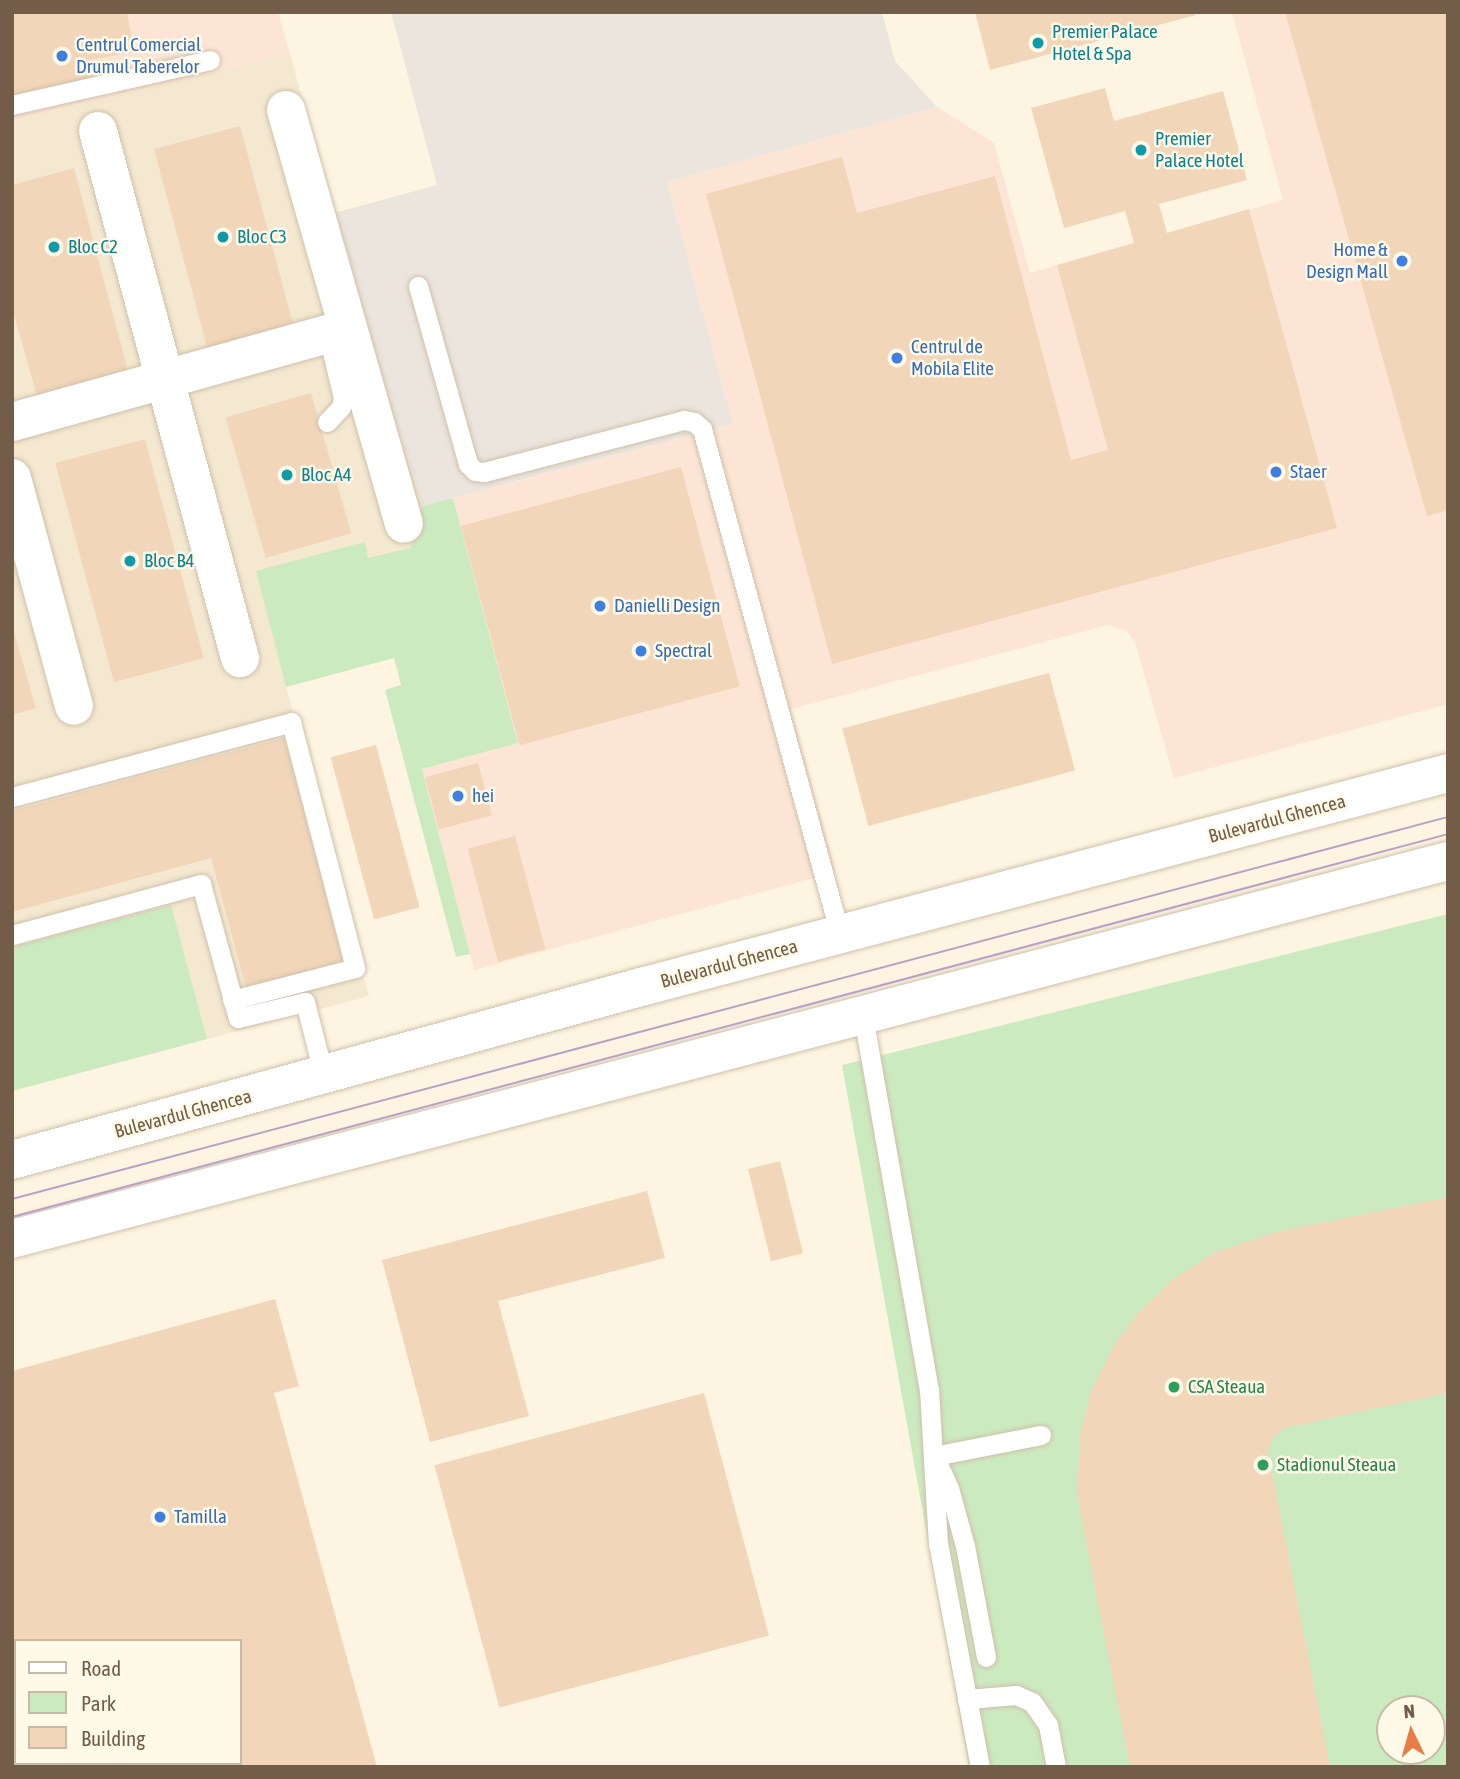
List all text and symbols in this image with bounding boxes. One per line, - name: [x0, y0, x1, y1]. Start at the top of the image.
- place label: Premier Palace Hotel & Spa: [1052, 21, 1158, 65]
- place label: Centrul Comercial Drumul Taberelor: [76, 34, 201, 78]
- marker: Premier Palace Hotel & Spa: [1030, 35, 1046, 51]
- marker: Centrul Comercial Drumul Taberelor: [54, 48, 70, 64]
- place label: Premier Palace Hotel: [1155, 128, 1244, 172]
- marker: Premier Palace Hotel: [1133, 142, 1149, 158]
- place label: Bloc C3: [237, 226, 287, 248]
- marker: Bloc C3: [215, 229, 231, 245]
- place label: Bloc C2: [68, 236, 118, 258]
- marker: Bloc C2: [46, 239, 62, 255]
- place label: Home & Design Mall: [1306, 239, 1388, 283]
- marker: Home & Design Mall: [1394, 253, 1410, 269]
- place label: Centrul de Mobila Elite: [911, 336, 994, 380]
- marker: Centrul de Mobila Elite: [889, 350, 905, 366]
- place label: Staer: [1290, 461, 1327, 483]
- place label: Bloc A4: [301, 464, 352, 486]
- marker: Staer: [1268, 464, 1284, 480]
- marker: Bloc A4: [279, 467, 295, 483]
- place label: Bloc B4: [144, 550, 194, 572]
- marker: Bloc B4: [122, 553, 138, 569]
- place label: Danielli Design: [614, 595, 720, 617]
- marker: Danielli Design: [592, 598, 608, 614]
- place label: Spectral: [655, 640, 712, 662]
- marker: Spectral: [633, 643, 649, 659]
- place label: hei: [472, 785, 494, 807]
- marker: hei: [450, 788, 466, 804]
- street label: Bulevardul Ghencea: [1206, 790, 1348, 848]
- street label: Bulevardul Ghencea: [658, 935, 800, 993]
- street label: Bulevardul Ghencea: [112, 1085, 254, 1143]
- place label: CSA Steaua: [1188, 1376, 1265, 1398]
- marker: CSA Steaua: [1166, 1379, 1182, 1395]
- place label: Stadionul Steaua: [1277, 1454, 1396, 1476]
- marker: Stadionul Steaua: [1255, 1457, 1271, 1473]
- place label: Tamilla: [174, 1506, 227, 1528]
- marker: Tamilla: [152, 1509, 168, 1525]
- legend: [14, 1639, 242, 1765]
- text: Road: [81, 1656, 121, 1680]
- text: Park: [81, 1691, 116, 1715]
- north arrow: [1376, 1695, 1446, 1765]
- text: N: [1403, 1700, 1416, 1723]
- text: Building: [81, 1726, 145, 1750]

